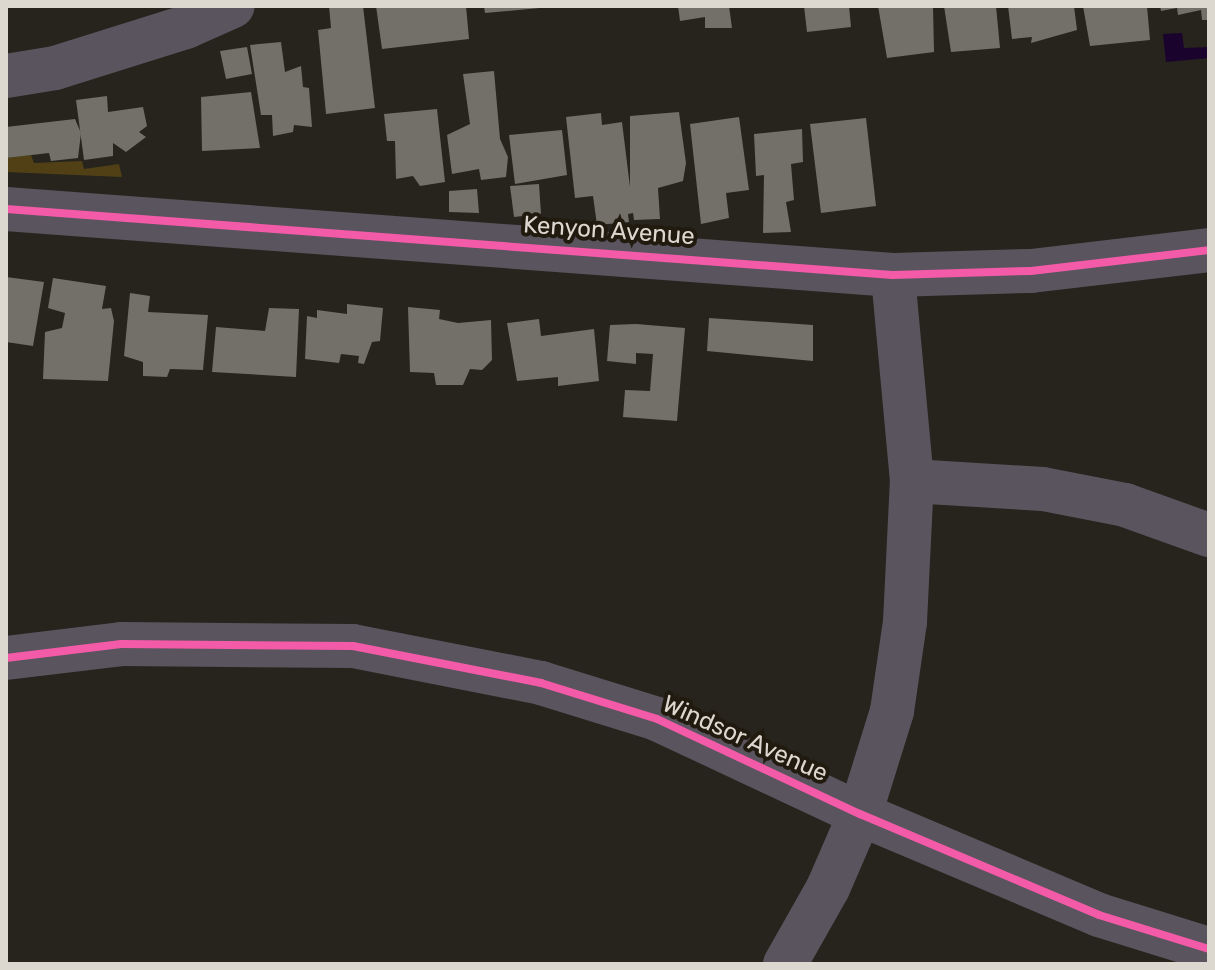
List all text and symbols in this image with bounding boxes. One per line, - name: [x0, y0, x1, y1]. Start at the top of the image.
- street label: Kenyon Avenue: [522, 211, 696, 251]
- street label: Windsor Avenue: [657, 689, 833, 789]

